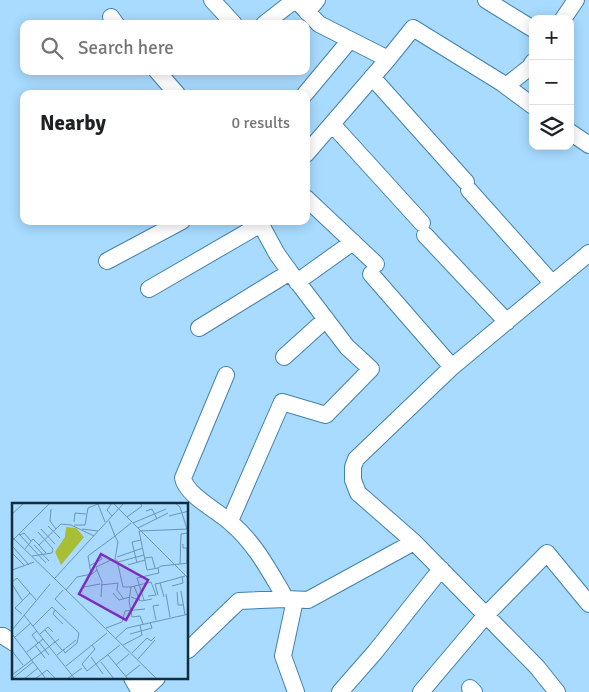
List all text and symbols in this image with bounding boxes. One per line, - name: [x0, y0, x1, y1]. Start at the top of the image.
- map controls: [529, 15, 574, 150]
- button: +: [529, 15, 574, 60]
- search box: [20, 20, 310, 75]
- icon: search: [38, 34, 66, 62]
- text: Search here: [78, 36, 174, 60]
- button: −: [529, 60, 574, 105]
- button: layers: [529, 105, 574, 150]
- text: Nearby: [40, 110, 106, 136]
- text: 0 results: [231, 113, 290, 133]
- inset map: [12, 503, 189, 680]

